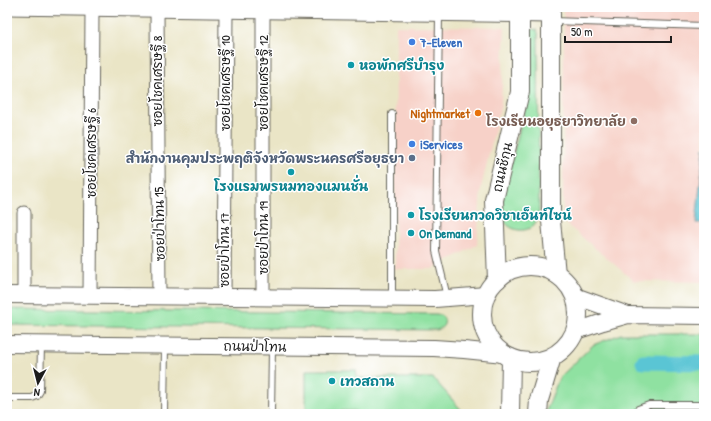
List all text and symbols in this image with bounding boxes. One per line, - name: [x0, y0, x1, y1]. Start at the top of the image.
- scale bar: [565, 18, 671, 44]
- text: 50 m: [571, 23, 592, 40]
- place label: 7-Eleven: [419, 33, 462, 51]
- street label: ซอยโชคเศรษฐี 8: [148, 35, 166, 126]
- street label: ซอยโชคเศรษฐี 10: [216, 35, 234, 131]
- street label: ซอยโชคเศรษฐี 12: [254, 35, 272, 131]
- marker: 7-Eleven: [407, 37, 417, 47]
- place label: หอพักศรีบำรุง: [359, 56, 444, 75]
- marker: หอพักศรีบำรุง: [346, 60, 356, 70]
- place label: Nightmarket: [410, 104, 471, 123]
- street label: ซอยโชคเศรษฐี 6: [82, 108, 100, 198]
- marker: Nightmarket: [473, 108, 483, 118]
- place label: โรงเรียนอยุธยาวิทยาลัย: [485, 112, 626, 131]
- marker: โรงเรียนอยุธยาวิทยาลัย: [629, 116, 639, 126]
- place label: iServices: [420, 135, 462, 153]
- marker: iServices: [407, 139, 417, 149]
- street label: ถนนชีกุน: [488, 140, 517, 194]
- place label: สำนักงานคุมประพฤติจังหวัดพระนครศรีอยุธยา: [126, 149, 404, 168]
- marker: สำนักงานคุมประพฤติจังหวัดพระนครศรีอยุธยา: [407, 153, 417, 163]
- marker: โรงแรมพรหมทองแมนชั่น: [286, 167, 296, 177]
- place label: โรงแรมพรหมทองแมนชั่น: [214, 174, 369, 195]
- street label: ซอยป่าโทน 15: [149, 186, 169, 261]
- street label: ซอยป่าโทน 19: [254, 201, 272, 275]
- place label: โรงเรียนกวดวิชาเอ็นท์ไซน์: [418, 206, 572, 224]
- marker: โรงเรียนกวดวิชาเอ็นท์ไซน์: [406, 210, 416, 220]
- street label: ซอยป่าโทน 17: [215, 212, 233, 288]
- place label: On Demand: [419, 224, 472, 242]
- marker: On Demand: [406, 228, 416, 238]
- street label: ถนนป่าโทน: [223, 336, 287, 356]
- north arrow: [18, 363, 58, 403]
- place label: เทวสถาน: [340, 372, 395, 390]
- marker: เทวสถาน: [327, 376, 337, 386]
- text: N: [33, 386, 41, 400]

